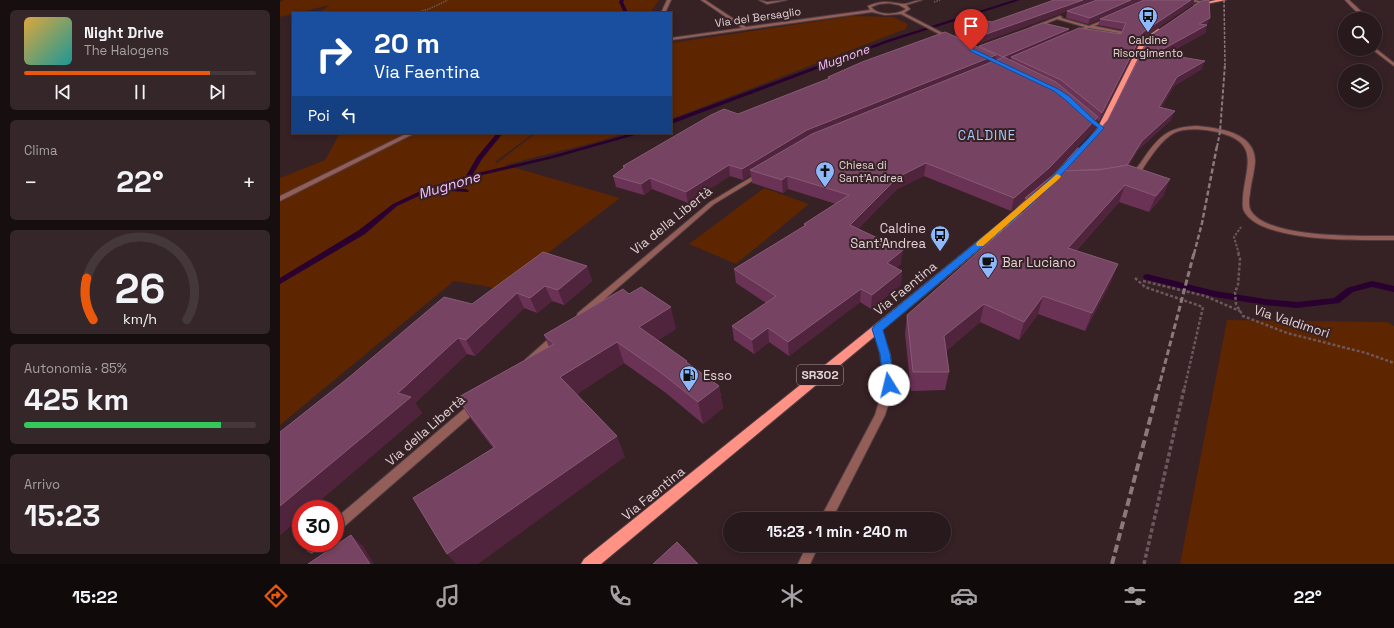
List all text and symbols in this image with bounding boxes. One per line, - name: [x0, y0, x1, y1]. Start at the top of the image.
- street label: Via del Bersaglio: [714, 4, 802, 30]
- bus stop icon: Caldine Risorgimento: [1137, 5, 1159, 33]
- pin: [954, 9, 988, 50]
- map controls: [1338, 12, 1382, 108]
- button: search: [1338, 12, 1382, 56]
- icon: arrive: [960, 15, 982, 37]
- text: Night Drive: [84, 23, 164, 42]
- text: 20 m: [374, 25, 440, 61]
- icon: right: [308, 28, 360, 80]
- place label: Caldine Risorgimento: [1113, 33, 1183, 60]
- water label: Mugnone: [815, 41, 872, 75]
- text: The Halogens: [84, 42, 169, 59]
- text: Via Faentina: [374, 60, 480, 83]
- button: layers: [1338, 64, 1382, 108]
- icon: previous: [52, 81, 74, 103]
- icon: pause: [129, 81, 151, 103]
- icon: next: [206, 81, 228, 103]
- icon: left: [338, 104, 360, 126]
- text: Poi: [308, 106, 330, 125]
- district label: CALDINE: [958, 127, 1016, 144]
- text: Clima: [24, 142, 57, 159]
- place label: Chiesa di Sant'Andrea: [839, 158, 904, 185]
- church icon: Chiesa di Sant'Andrea: [814, 160, 836, 188]
- text: 22°: [116, 162, 164, 201]
- water label: Mugnone: [416, 167, 483, 203]
- text: −: [24, 168, 38, 196]
- text: +: [242, 168, 256, 196]
- street label: Via della Libertà: [627, 182, 716, 258]
- place label: Caldine Sant'Andrea: [850, 220, 927, 252]
- bus stop icon: Caldine Sant'Andrea: [929, 224, 951, 252]
- cafe icon: Bar Luciano: [977, 251, 999, 279]
- place label: Bar Luciano: [1002, 254, 1076, 271]
- street label: Via Faentina: [870, 257, 941, 319]
- text: 26: [115, 262, 165, 315]
- street label: Via Valdimori: [1252, 301, 1332, 342]
- text: km/h: [123, 310, 157, 328]
- text: Autonomia · 85%: [24, 360, 127, 377]
- fuel station icon: Esso: [678, 364, 700, 392]
- position arrow: [868, 364, 910, 406]
- road number: SR302: [797, 365, 843, 385]
- place label: Esso: [703, 367, 732, 384]
- text: 425 km: [24, 380, 129, 419]
- street label: Via della Libertà: [382, 391, 469, 470]
- street label: Via Faentina: [618, 462, 689, 524]
- text: Arrivo: [24, 476, 60, 493]
- text: 15:23: [24, 496, 101, 535]
- speed limit sign: 30: [292, 500, 344, 552]
- text: 15:23 · 1 min · 240 m: [766, 522, 908, 541]
- icon: directions: [262, 582, 290, 610]
- icon: music: [434, 582, 462, 610]
- icon: phone: [606, 582, 634, 610]
- icon: climate: [778, 582, 806, 610]
- icon: car: [950, 582, 978, 610]
- icon: filters: [1121, 582, 1149, 610]
- text: 15:22: [72, 585, 118, 608]
- text: 22°: [1293, 585, 1322, 608]

